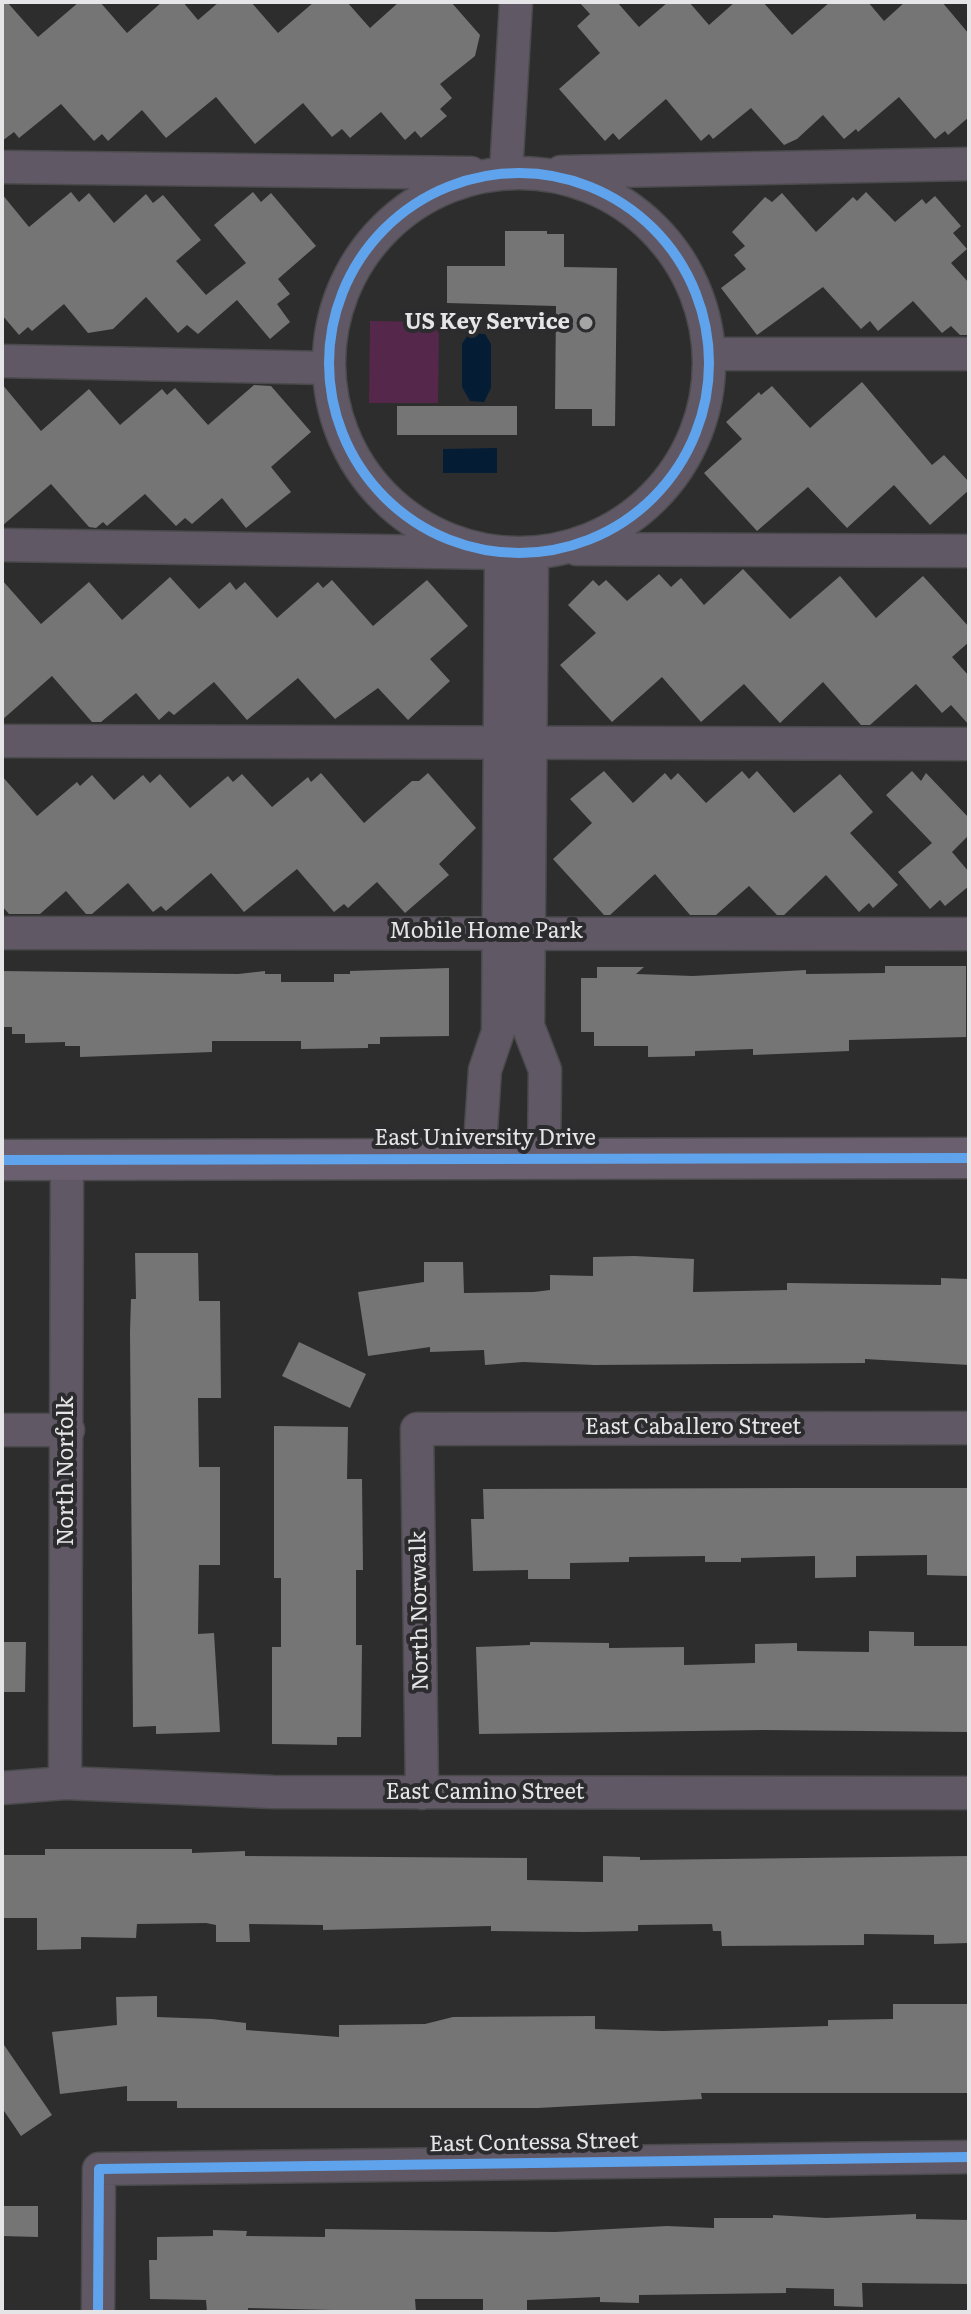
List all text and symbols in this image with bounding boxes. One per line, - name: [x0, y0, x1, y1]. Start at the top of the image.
- place label: US Key Service: [404, 310, 570, 336]
- marker: US Key Service: [577, 314, 595, 332]
- street label: Mobile Home Park: [389, 919, 583, 945]
- street label: East University Drive: [374, 1126, 596, 1152]
- street label: North Norfolk: [54, 1396, 80, 1546]
- street label: East Caballero Street: [585, 1415, 801, 1441]
- street label: North Norwalk: [405, 1531, 435, 1691]
- street label: East Camino Street: [386, 1780, 584, 1806]
- street label: East Contessa Street: [429, 2128, 639, 2158]

